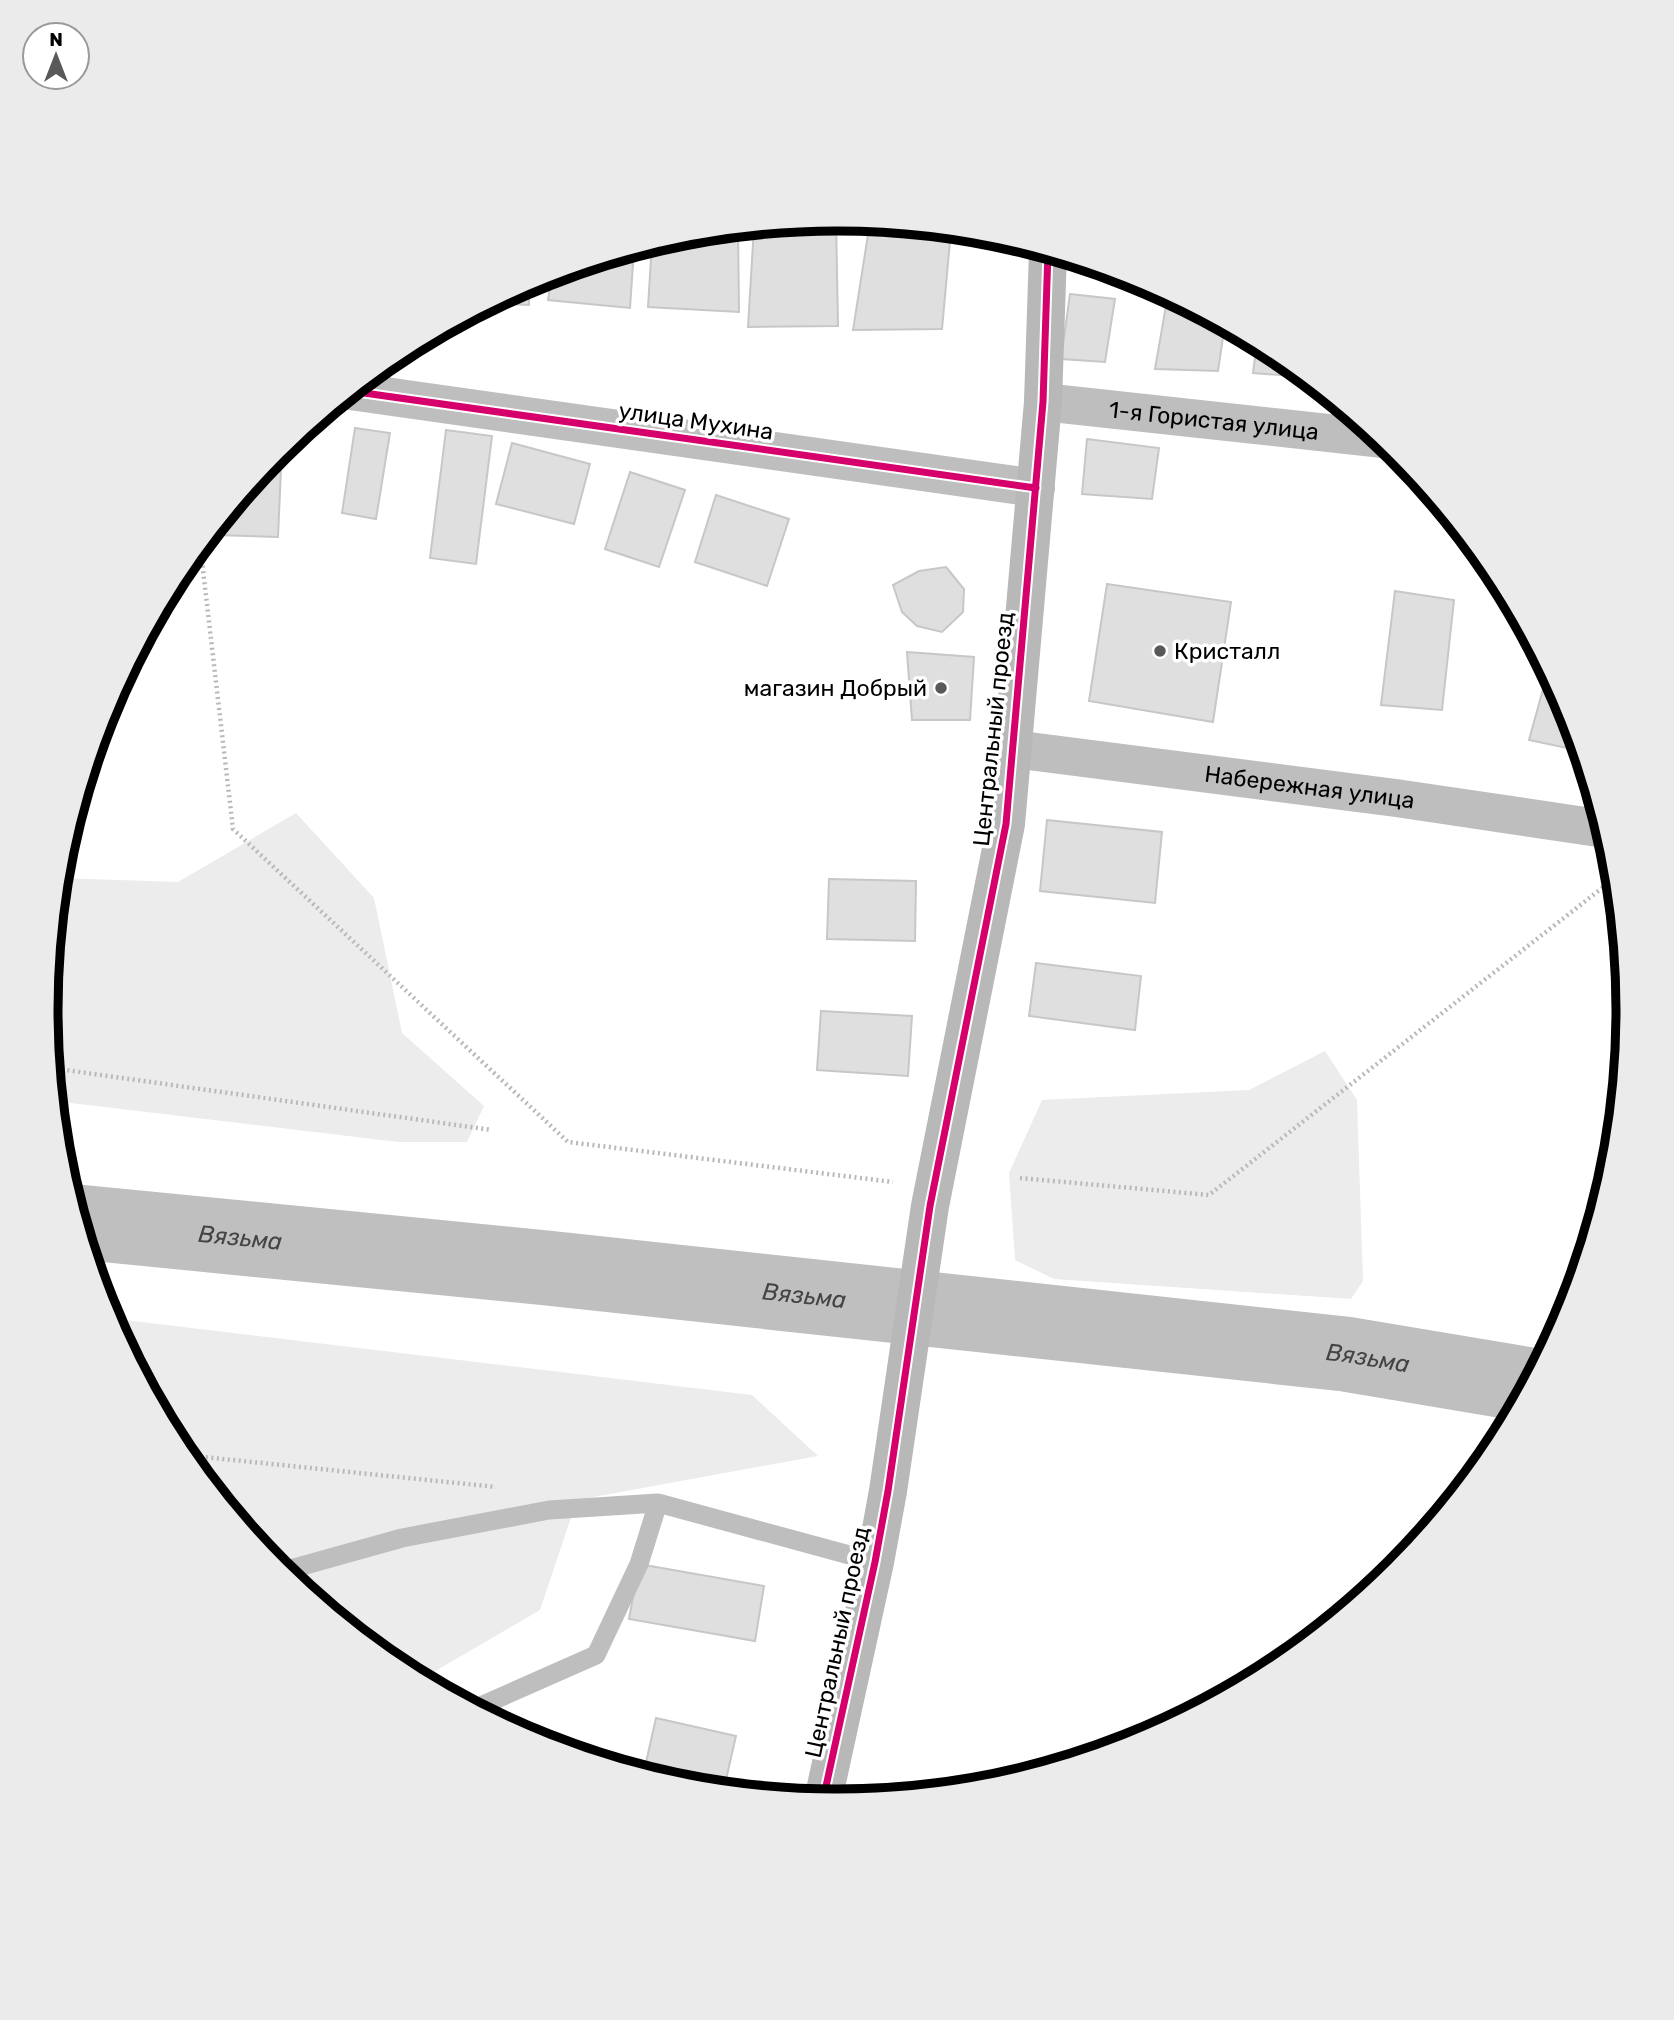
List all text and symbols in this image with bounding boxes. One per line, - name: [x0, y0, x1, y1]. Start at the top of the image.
- north arrow: [21, 21, 91, 91]
- text: N: [49, 28, 63, 51]
- street label: 1-я Гористая улица: [1108, 395, 1320, 446]
- street label: улица Мухина: [617, 396, 775, 446]
- street label: Центральный проезд: [967, 610, 1019, 848]
- place label: Кристалл: [1174, 637, 1280, 665]
- marker: Кристалл: [1152, 643, 1168, 659]
- place label: магазин Добрый: [744, 674, 927, 702]
- marker: магазин Добрый: [933, 680, 949, 696]
- street label: Набережная улица: [1203, 760, 1416, 815]
- water label: Вязьма: [197, 1220, 284, 1256]
- water label: Вязьма: [761, 1277, 848, 1314]
- water label: Вязьма: [1325, 1338, 1412, 1379]
- street label: Центральный проезд: [799, 1524, 875, 1760]

